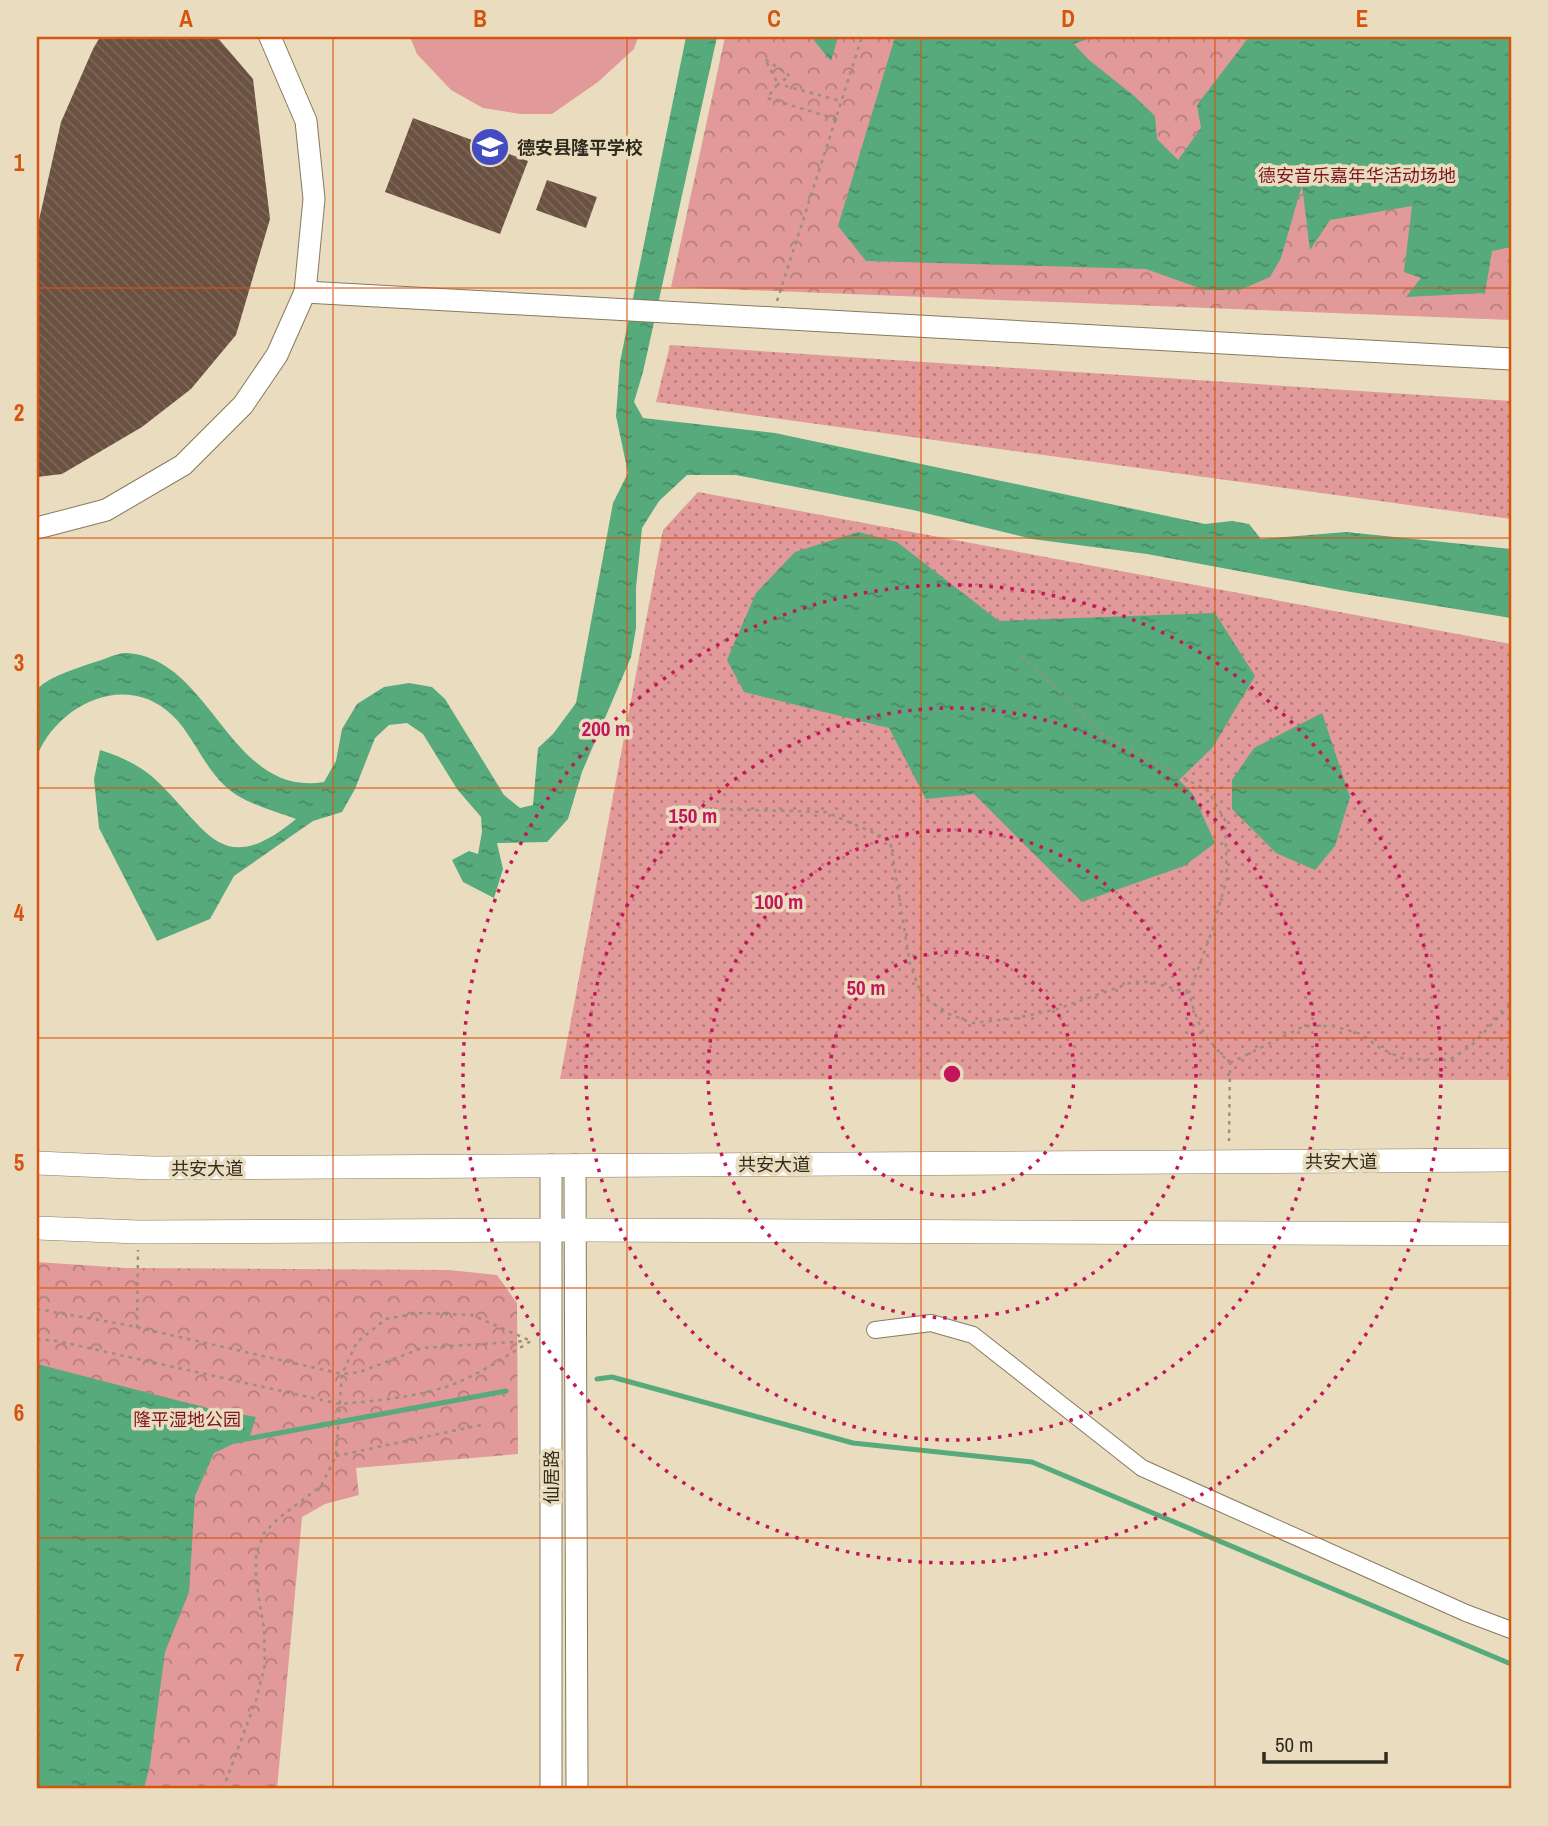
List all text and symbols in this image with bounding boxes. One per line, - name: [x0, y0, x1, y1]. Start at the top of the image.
- text: A: [179, 3, 193, 34]
- text: B: [473, 3, 487, 34]
- text: C: [767, 3, 781, 34]
- text: D: [1061, 3, 1075, 34]
- text: E: [1356, 3, 1368, 34]
- school or university icon: 德安县隆平学校: [469, 126, 511, 168]
- place label: 德安县隆平学校: [517, 135, 643, 160]
- text: 1: [14, 147, 25, 178]
- park label: 德安音乐嘉年华活动场地: [1258, 163, 1456, 188]
- text: 2: [14, 397, 24, 428]
- text: 3: [14, 647, 24, 678]
- text: 200 m: [582, 714, 630, 743]
- text: 150 m: [669, 801, 717, 830]
- text: 100 m: [755, 887, 803, 916]
- text: 4: [14, 897, 25, 928]
- text: 50 m: [846, 973, 886, 1002]
- centre of rings: [940, 1062, 964, 1086]
- text: 5: [14, 1147, 24, 1178]
- street label: 共安大道: [1305, 1149, 1377, 1174]
- street label: 共安大道: [738, 1152, 810, 1177]
- street label: 共安大道: [171, 1156, 243, 1181]
- text: 6: [14, 1397, 24, 1428]
- park label: 隆平湿地公园: [133, 1407, 241, 1432]
- street label: 仙居路: [539, 1450, 564, 1504]
- text: 7: [14, 1647, 24, 1678]
- scale bar: [1264, 1721, 1387, 1765]
- text: 50 m: [1275, 1730, 1313, 1759]

